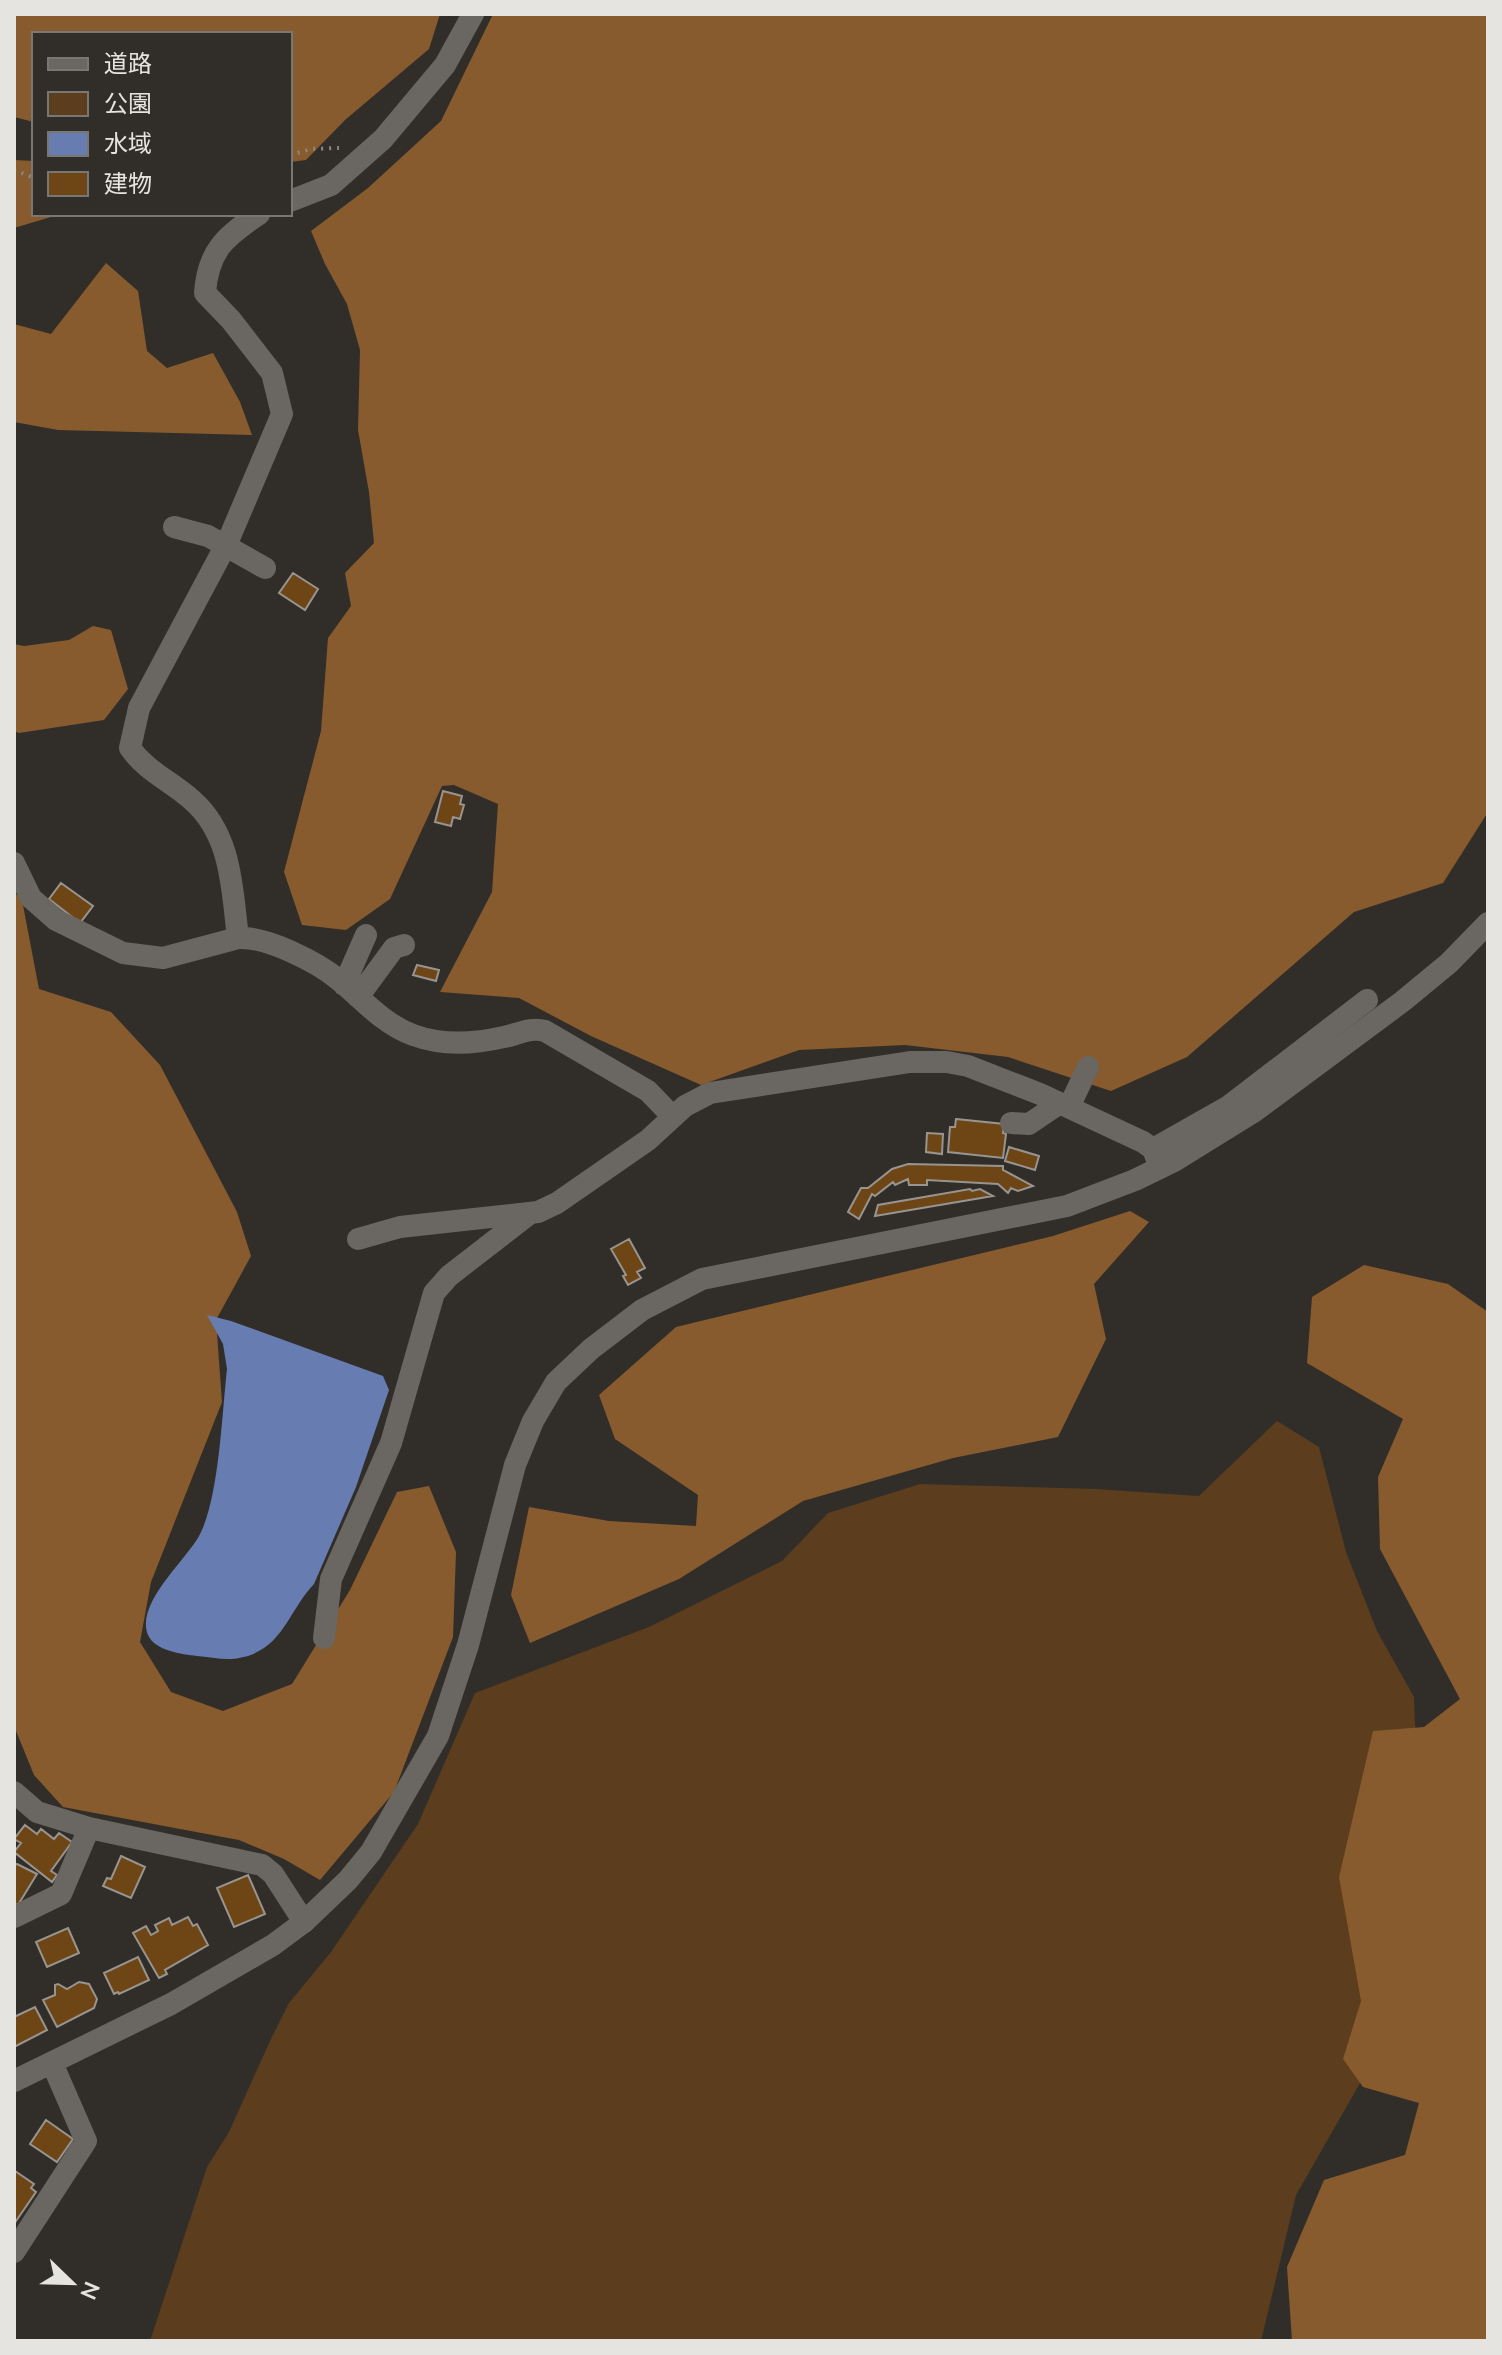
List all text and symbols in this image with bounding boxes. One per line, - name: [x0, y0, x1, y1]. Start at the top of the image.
- legend: [32, 32, 292, 216]
- text: 道路: [104, 48, 152, 80]
- text: 公園: [104, 88, 152, 120]
- text: 水域: [104, 128, 152, 160]
- text: 建物: [104, 168, 152, 200]
- north arrow: [32, 2243, 112, 2323]
- text: N: [72, 2277, 107, 2304]

